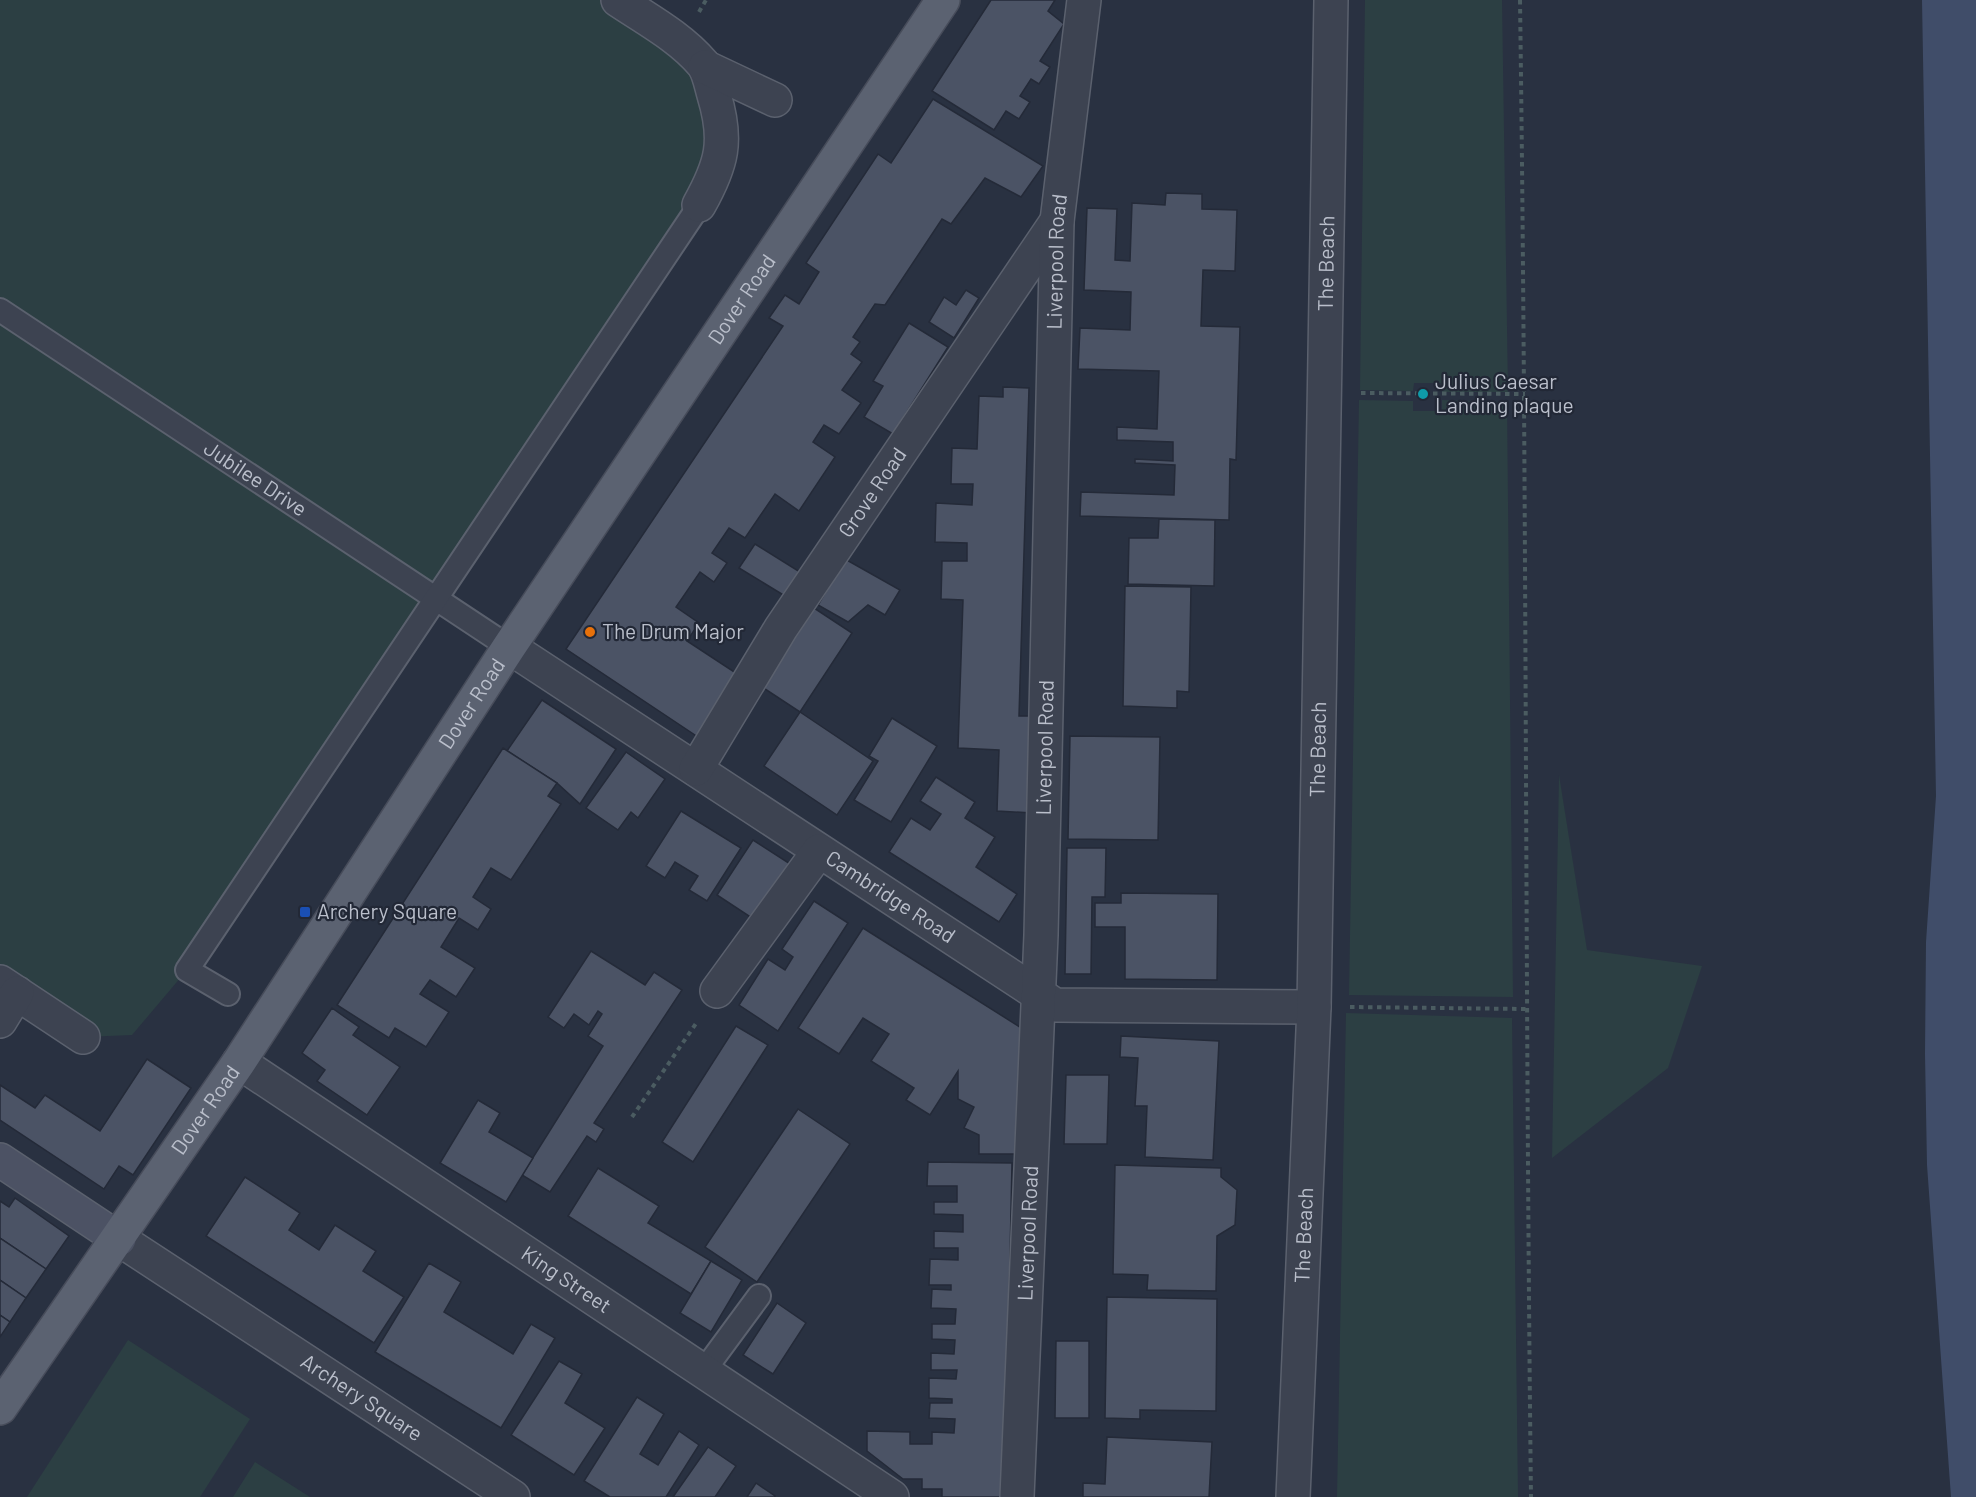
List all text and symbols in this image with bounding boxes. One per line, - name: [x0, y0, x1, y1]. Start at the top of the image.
- street label: Liverpool Road: [1041, 192, 1071, 330]
- street label: The Beach: [1312, 215, 1338, 312]
- street label: Dover Road: [702, 249, 780, 349]
- place label: Julius Caesar Landing plaque: [1435, 368, 1574, 417]
- marker: Julius Caesar Landing plaque: [1416, 387, 1430, 401]
- street label: Jubilee Drive: [200, 435, 312, 521]
- street label: Grove Road: [832, 442, 911, 542]
- place label: The Drum Major: [602, 618, 744, 643]
- marker: The Drum Major: [583, 625, 597, 639]
- street label: Dover Road: [432, 653, 509, 753]
- street label: Liverpool Road: [1030, 679, 1058, 816]
- street label: The Beach: [1304, 701, 1330, 798]
- street label: Cambridge Road: [822, 844, 961, 947]
- place label: Archery Square: [317, 898, 457, 923]
- marker: Archery Square: [298, 905, 312, 919]
- street label: Dover Road: [165, 1060, 244, 1159]
- street label: Liverpool Road: [1011, 1165, 1042, 1301]
- street label: The Beach: [1288, 1187, 1317, 1284]
- street label: King Street: [517, 1240, 616, 1317]
- street label: Archery Square: [297, 1348, 428, 1446]

